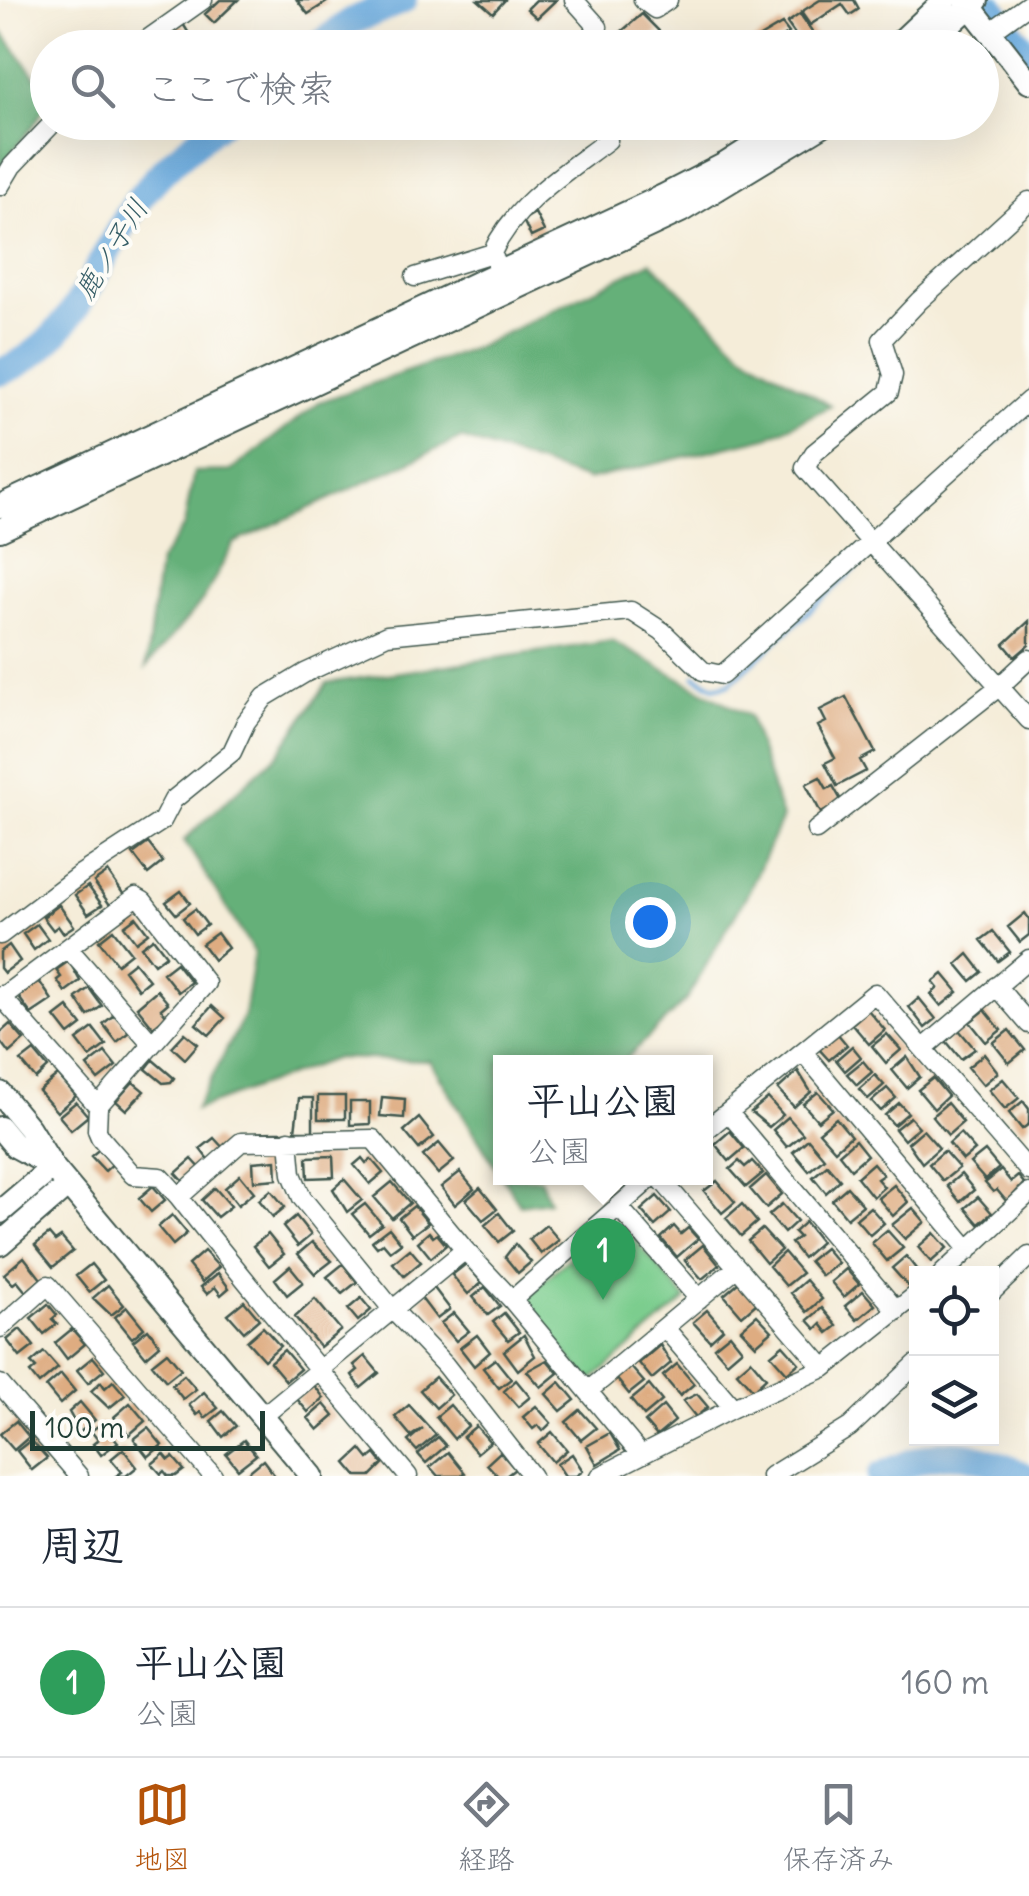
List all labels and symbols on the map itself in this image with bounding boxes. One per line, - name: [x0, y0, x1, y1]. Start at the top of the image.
- water label: 鹿ノ子川: [66, 192, 156, 306]
- your location: [625, 897, 676, 948]
- pin: 1: [570, 1218, 636, 1300]
- scale bar: [30, 1406, 265, 1450]

